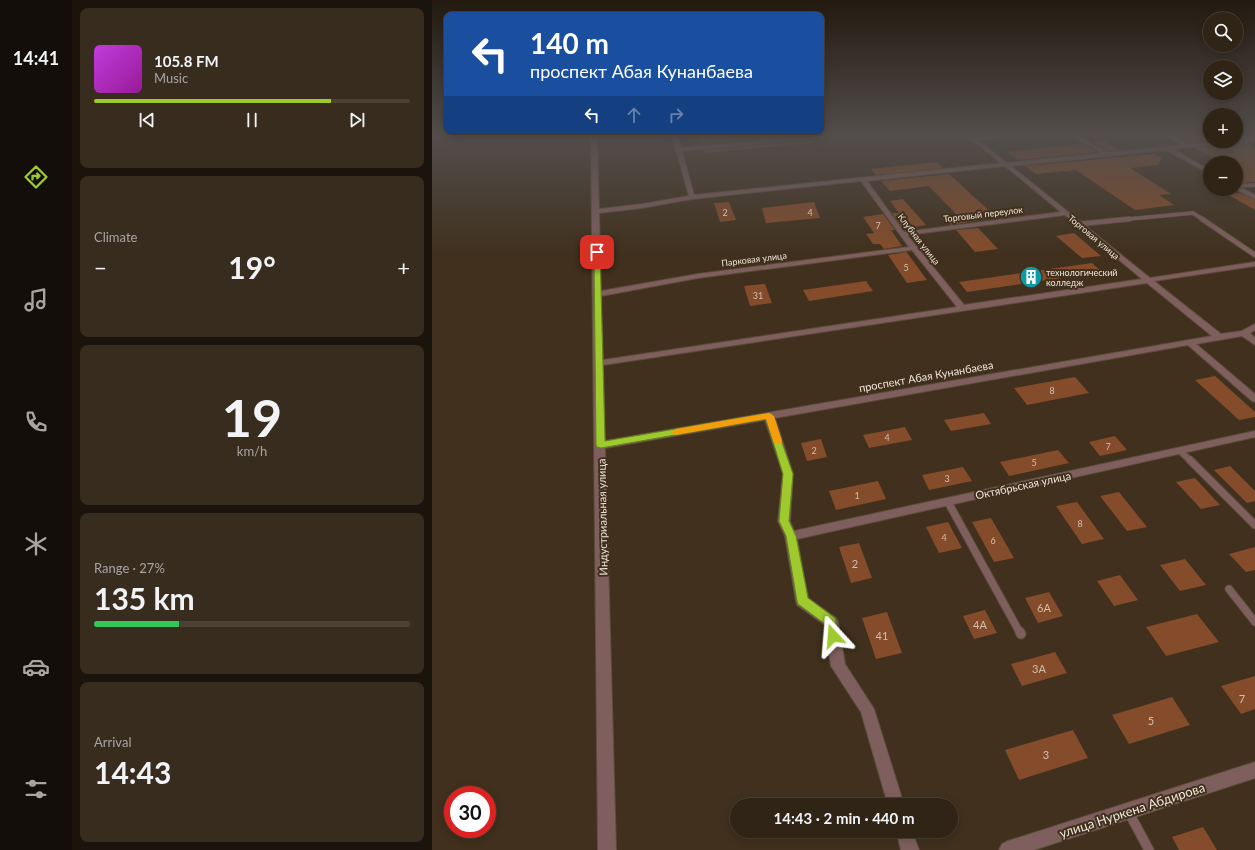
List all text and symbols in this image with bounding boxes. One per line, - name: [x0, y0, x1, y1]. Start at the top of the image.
- map controls: [1203, 12, 1243, 196]
- button: search: [1203, 12, 1243, 52]
- text: 140 m: [530, 26, 609, 60]
- icon: left: [464, 28, 516, 80]
- text: 14:41: [13, 47, 59, 69]
- text: 105.8 FM: [154, 52, 219, 70]
- text: проспект Абая Кунанбаева: [530, 60, 753, 82]
- button: layers: [1203, 60, 1243, 100]
- text: Music: [154, 70, 188, 86]
- icon: left: [581, 104, 603, 126]
- icon: ahead: [623, 104, 645, 126]
- icon: right: [665, 104, 687, 126]
- button: +: [1203, 108, 1243, 148]
- icon: previous: [136, 109, 158, 131]
- icon: pause: [241, 109, 263, 131]
- icon: next: [346, 109, 368, 131]
- button: −: [1203, 156, 1243, 196]
- icon: directions: [22, 163, 50, 191]
- street label: Торговый переулок: [943, 204, 1024, 224]
- house number: 2: [722, 207, 728, 218]
- house number: 4: [807, 207, 813, 218]
- street label: Клубная улица: [896, 211, 942, 267]
- street label: Торговая улица: [1066, 212, 1122, 262]
- house number: 7: [875, 220, 881, 231]
- text: Climate: [94, 229, 137, 245]
- pin: [580, 235, 614, 269]
- icon: arrive: [586, 241, 608, 263]
- text: 19°: [228, 249, 276, 285]
- street label: Парковая улица: [721, 250, 787, 268]
- text: −: [94, 254, 107, 281]
- text: +: [397, 254, 410, 281]
- house number: 5: [903, 262, 909, 273]
- building icon: технологический колледж: [1018, 264, 1044, 290]
- place label: технологический колледж: [1046, 267, 1118, 288]
- icon: music: [22, 286, 50, 314]
- house number: 31: [753, 290, 763, 301]
- street label: проспект Абая Кунанбаева: [858, 358, 994, 394]
- house number: 8: [1049, 385, 1055, 396]
- text: 19: [222, 386, 282, 448]
- icon: phone: [22, 408, 50, 436]
- house number: 4: [884, 432, 890, 443]
- house number: 7: [1105, 441, 1111, 452]
- text: km/h: [237, 443, 267, 459]
- house number: 2: [811, 445, 817, 456]
- house number: 5: [1031, 457, 1037, 468]
- street label: Индустриальная улица: [594, 458, 610, 576]
- street label: Октябрьская улица: [974, 468, 1072, 502]
- house number: 3: [944, 473, 950, 484]
- house number: 1: [854, 490, 860, 501]
- house number: 8: [1077, 518, 1083, 529]
- icon: climate: [22, 530, 50, 558]
- house number: 4: [941, 532, 947, 543]
- house number: 6: [990, 535, 996, 546]
- house number: 2: [852, 557, 858, 570]
- text: Range · 27%: [94, 560, 165, 576]
- text: 135 km: [94, 580, 195, 616]
- house number: 6А: [1037, 601, 1051, 614]
- position arrow: [812, 615, 854, 657]
- house number: 4А: [973, 618, 987, 631]
- house number: 41: [876, 629, 888, 642]
- icon: car: [22, 653, 50, 681]
- house number: 3А: [1032, 662, 1046, 675]
- house number: 7: [1239, 692, 1245, 705]
- house number: 5: [1148, 714, 1154, 727]
- text: Arrival: [94, 734, 131, 750]
- house number: 3: [1043, 748, 1049, 761]
- text: 14:43: [94, 754, 171, 790]
- icon: filters: [22, 775, 50, 803]
- street label: улица Нуркена Абдирова: [1057, 779, 1207, 841]
- speed limit sign: 30: [444, 786, 496, 838]
- text: 14:43 · 2 min · 440 m: [774, 809, 914, 827]

